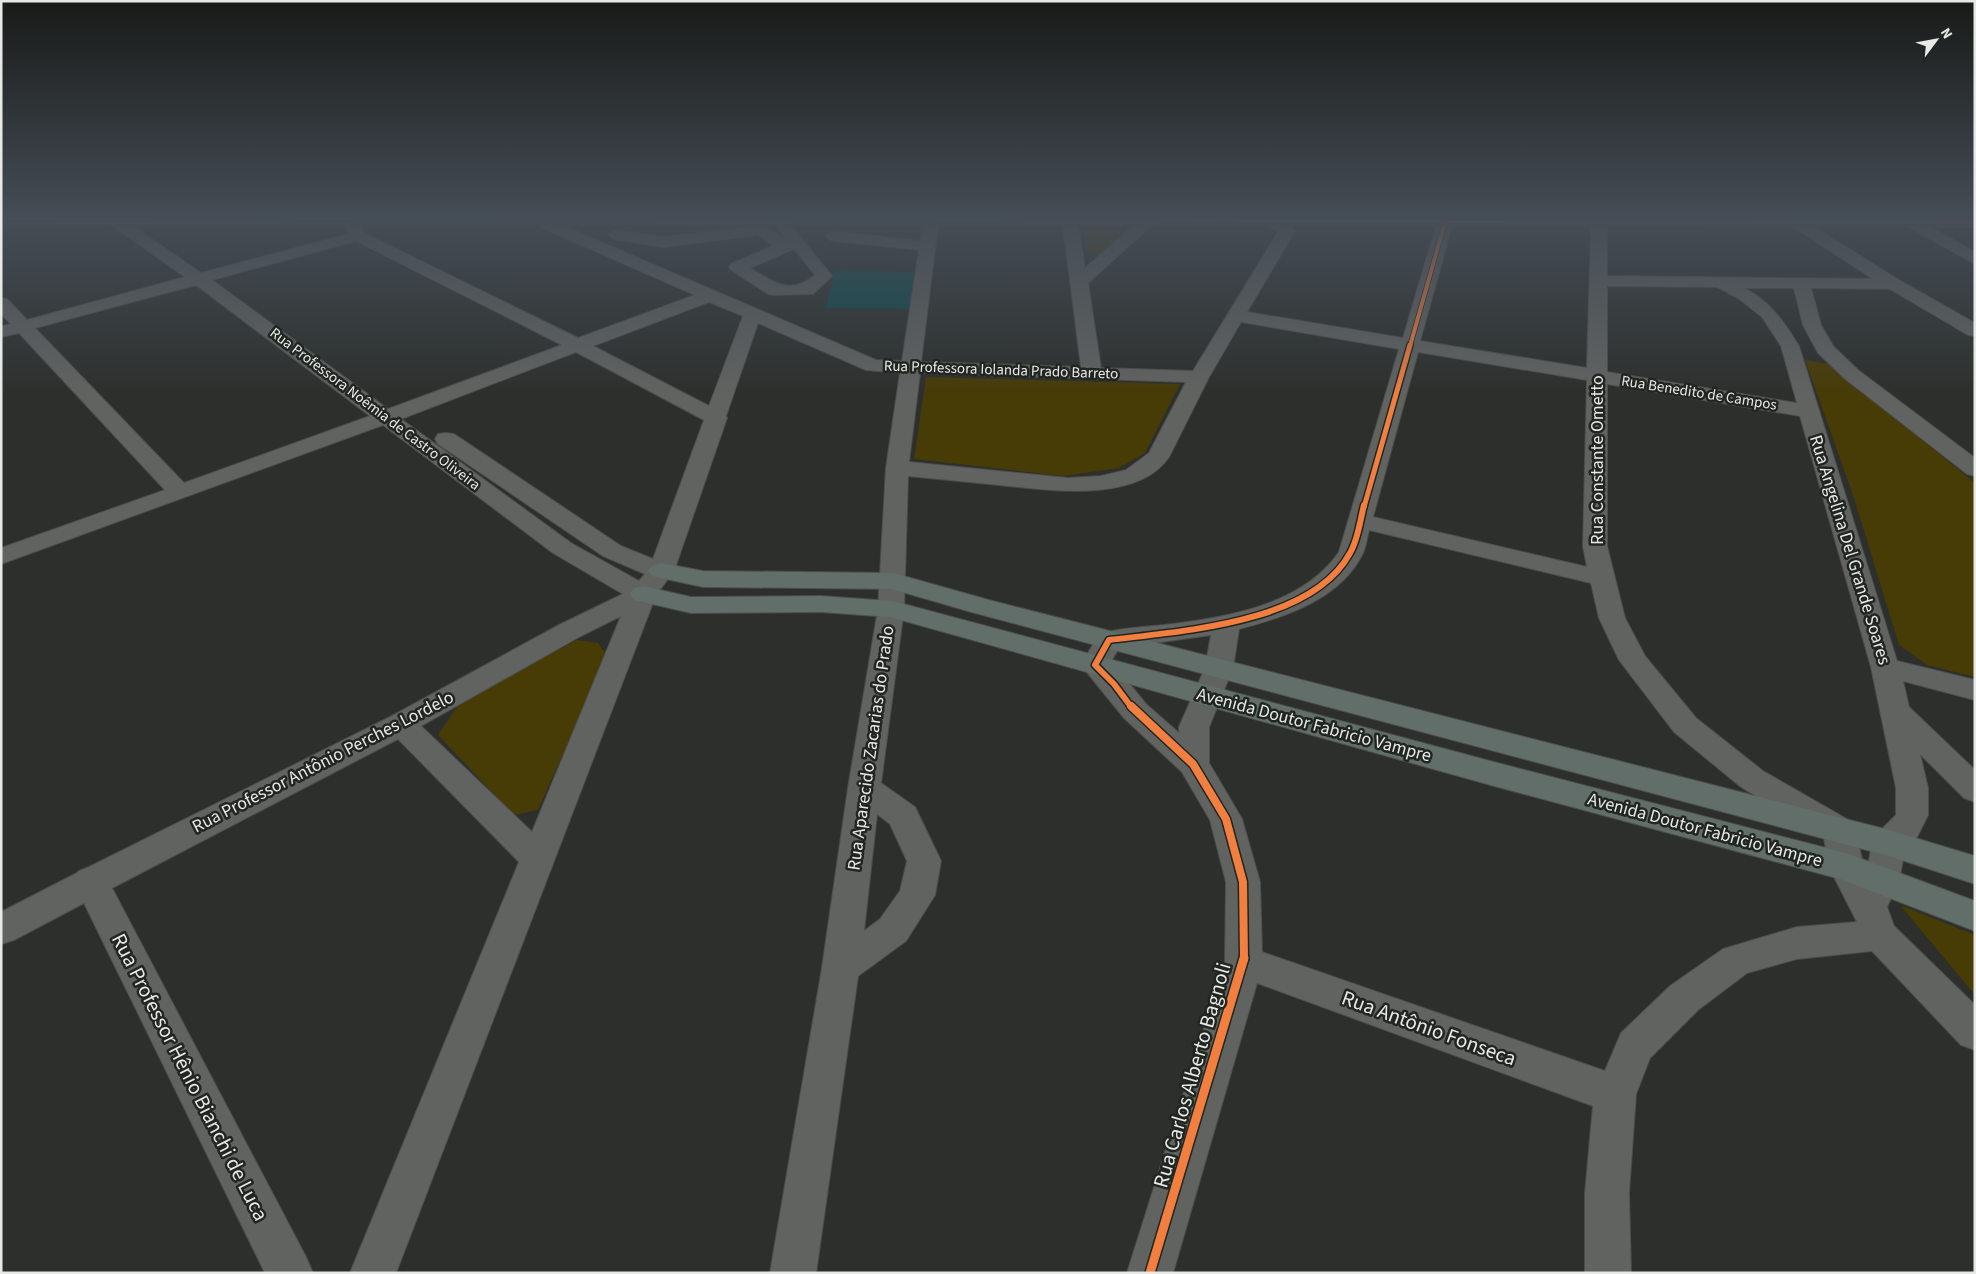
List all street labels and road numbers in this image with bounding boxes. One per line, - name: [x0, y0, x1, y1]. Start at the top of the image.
- street label: Rua Professora Noêmia de Castro Oliveira: [265, 323, 485, 495]
- street label: Rua Professora Iolanda Prado Barreto: [883, 355, 1119, 385]
- street label: Rua Benedito de Campos: [1620, 370, 1778, 416]
- street label: Rua Constante Ometto: [1585, 375, 1610, 545]
- street label: Rua Angelina Del Grande Soares: [1803, 432, 1897, 668]
- street label: Rua Aparecido Zacarias do Prado: [841, 624, 901, 872]
- street label: Avenida Doutor Fabricio Vampre: [1194, 682, 1434, 768]
- street label: Rua Professor Antônio Perches Lordelo: [188, 685, 458, 839]
- street label: Avenida Doutor Fabricio Vampre: [1585, 787, 1825, 873]
- street label: Rua Professor Hênio Bianchi de Luca: [104, 928, 276, 1226]
- street label: Rua Carlos Alberto Bagnoli: [1145, 959, 1239, 1191]
- street label: Rua Antônio Fonseca: [1338, 983, 1520, 1073]

